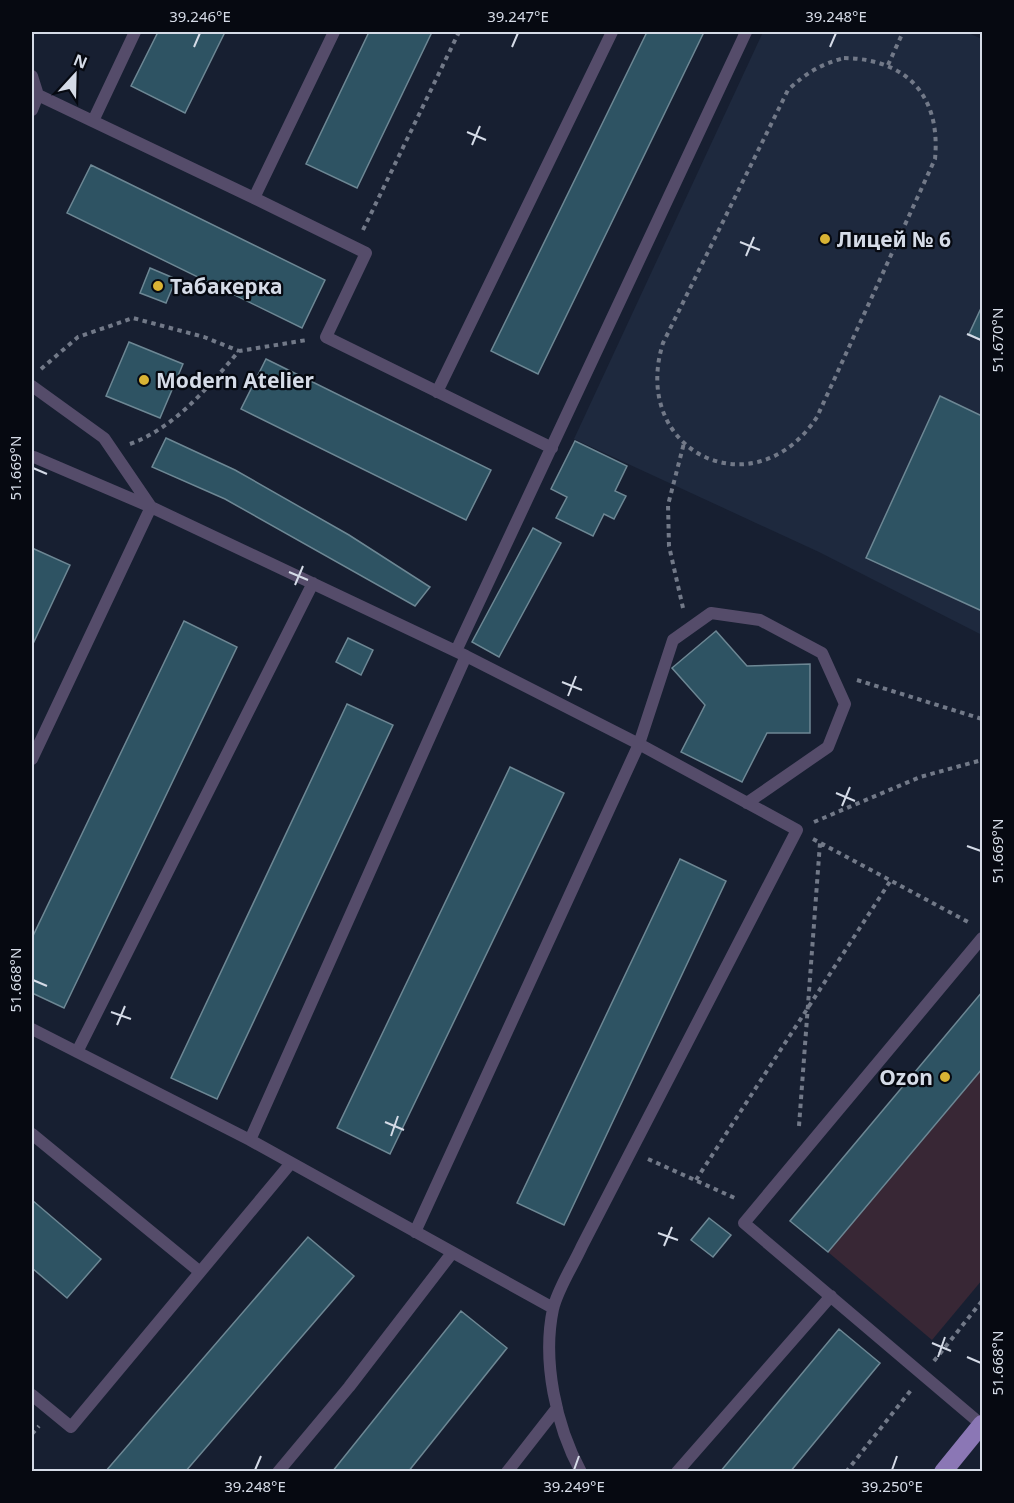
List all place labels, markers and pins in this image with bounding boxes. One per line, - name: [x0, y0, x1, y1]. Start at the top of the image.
- place label: Лицей № 6: [837, 225, 951, 253]
- marker: Лицей № 6: [818, 232, 832, 246]
- place label: Табакерка: [170, 272, 283, 300]
- marker: Табакерка: [151, 279, 165, 293]
- place label: Modern Atelier: [156, 366, 314, 394]
- marker: Modern Atelier: [137, 373, 151, 387]
- place label: Ozon: [879, 1063, 933, 1091]
- marker: Ozon: [938, 1070, 952, 1084]

